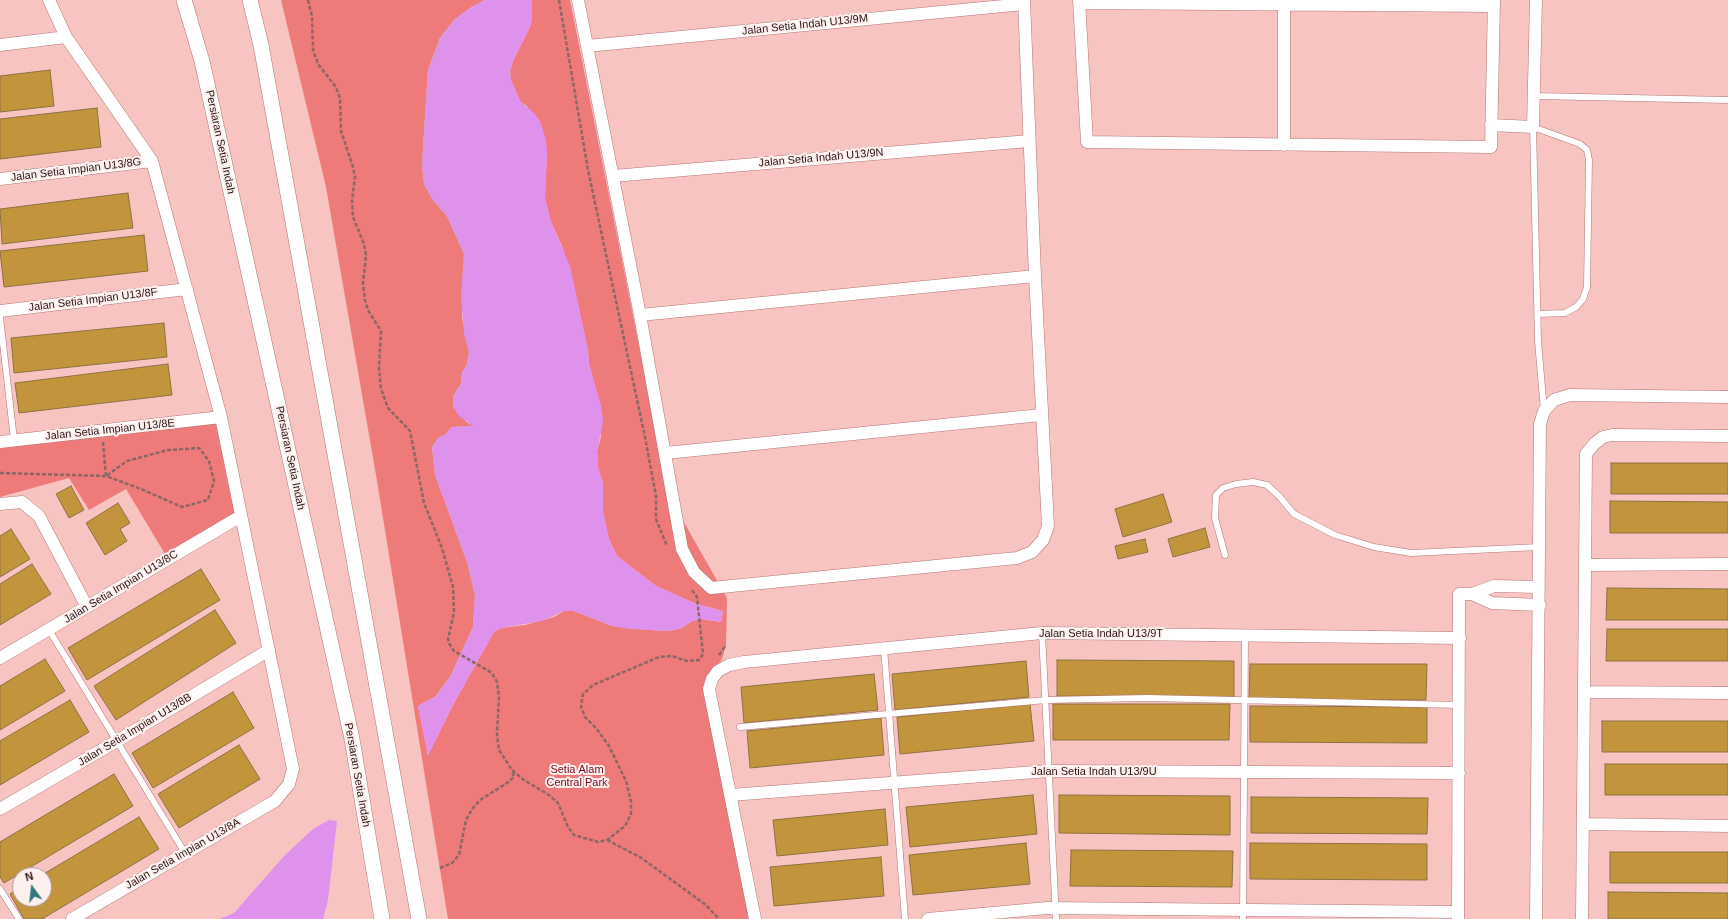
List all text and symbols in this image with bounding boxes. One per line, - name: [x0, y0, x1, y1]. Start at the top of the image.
- street label: Jalan Setia Indah U13/9M: [741, 12, 869, 38]
- street label: Persiaran Setia Indah: [203, 89, 237, 195]
- street label: Jalan Setia Indah U13/9N: [758, 146, 884, 170]
- street label: Jalan Setia Impian U13/8G: [10, 155, 142, 185]
- street label: Jalan Setia Impian U13/8F: [28, 286, 158, 314]
- street label: Persiaran Setia Indah: [273, 405, 307, 511]
- street label: Jalan Setia Impian U13/8E: [45, 417, 175, 443]
- street label: Jalan Setia Impian U13/8C: [62, 548, 180, 626]
- street label: Jalan Setia Indah U13/9T: [1039, 627, 1163, 641]
- street label: Jalan Setia Impian U13/8B: [76, 691, 194, 769]
- street label: Persiaran Setia Indah: [341, 722, 373, 828]
- park label: Setia Alam Central Park: [546, 763, 608, 789]
- street label: Jalan Setia Indah U13/9U: [1031, 765, 1157, 779]
- street label: Jalan Setia Impian U13/8A: [123, 816, 243, 892]
- north arrow: [12, 867, 52, 907]
- text: N: [24, 870, 35, 883]

